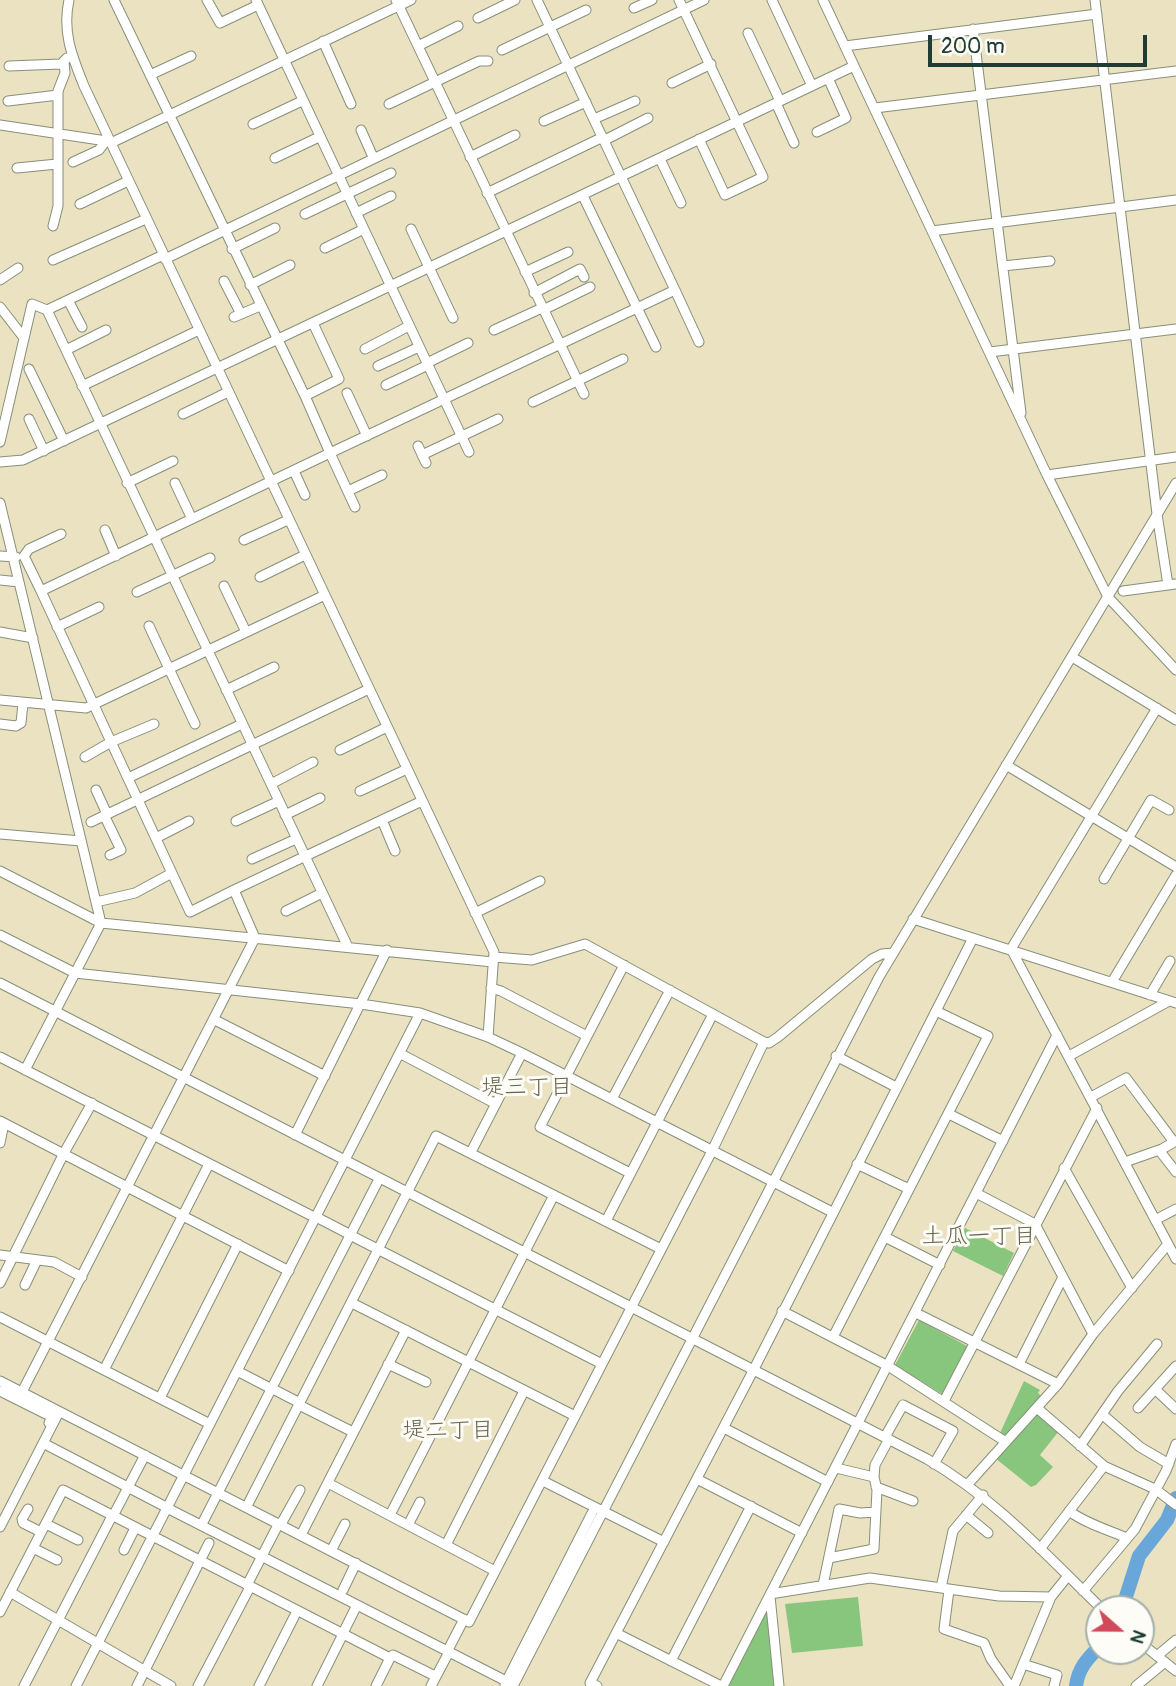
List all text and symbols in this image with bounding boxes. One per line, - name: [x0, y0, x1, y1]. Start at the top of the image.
- scale bar: [931, 21, 1150, 65]
- text: 200 m: [941, 33, 1005, 60]
- district label: 堤三丁目: [481, 1074, 573, 1102]
- district label: 土瓜一丁目: [922, 1223, 1036, 1251]
- district label: 堤二丁目: [402, 1417, 494, 1445]
- north arrow: [1085, 1595, 1155, 1665]
- text: N: [1124, 1626, 1151, 1647]

